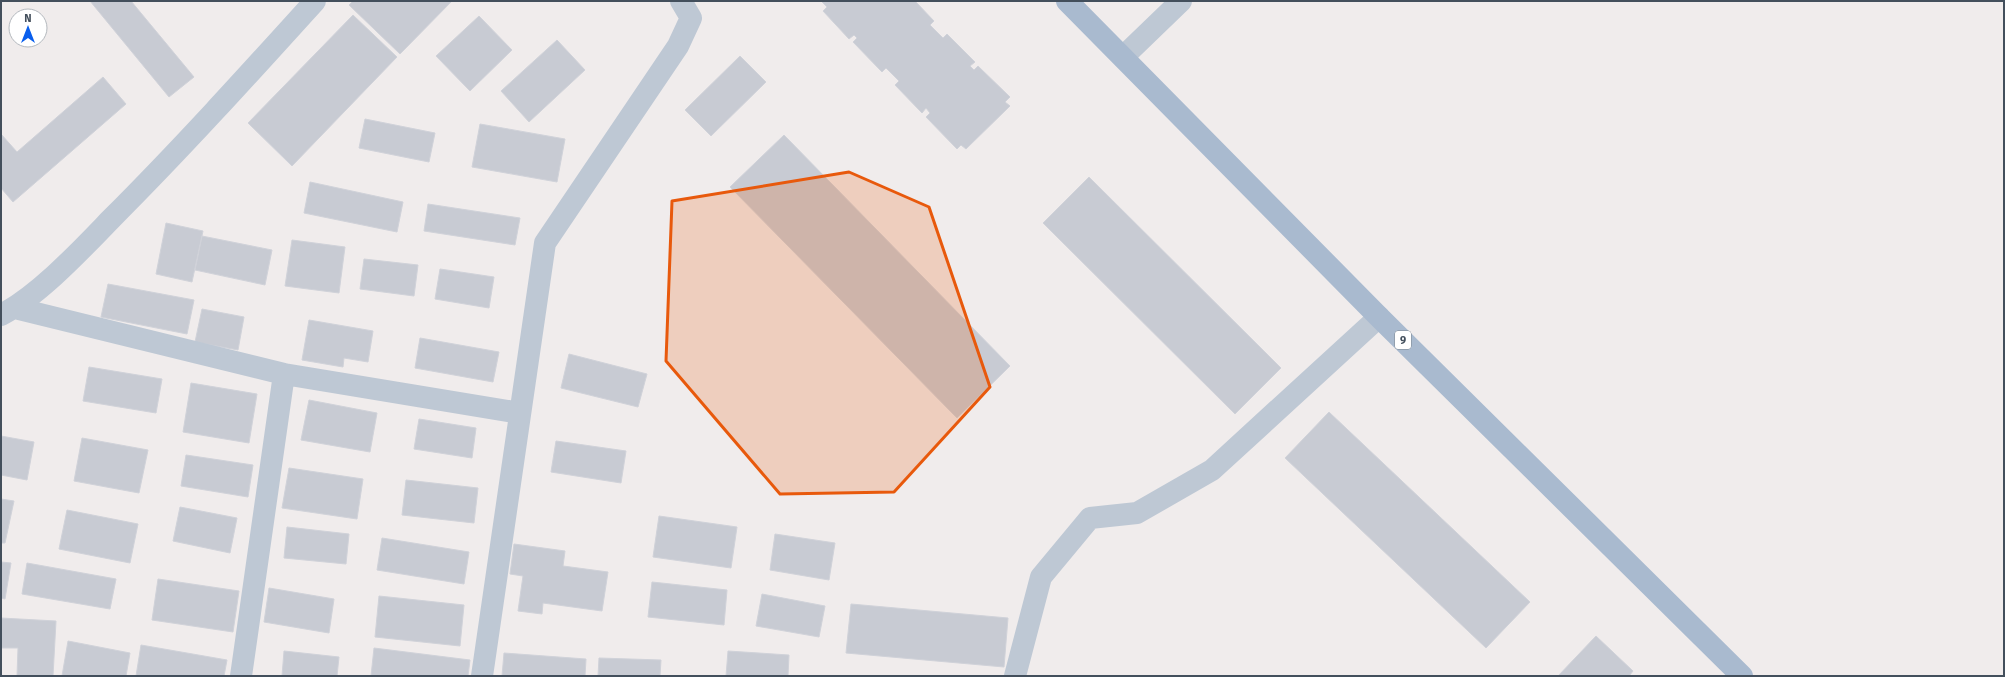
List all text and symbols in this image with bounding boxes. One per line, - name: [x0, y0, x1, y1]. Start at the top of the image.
- north arrow: [8, 8, 48, 48]
- text: N: [24, 12, 32, 25]
- road number: 9: [1395, 331, 1411, 349]

